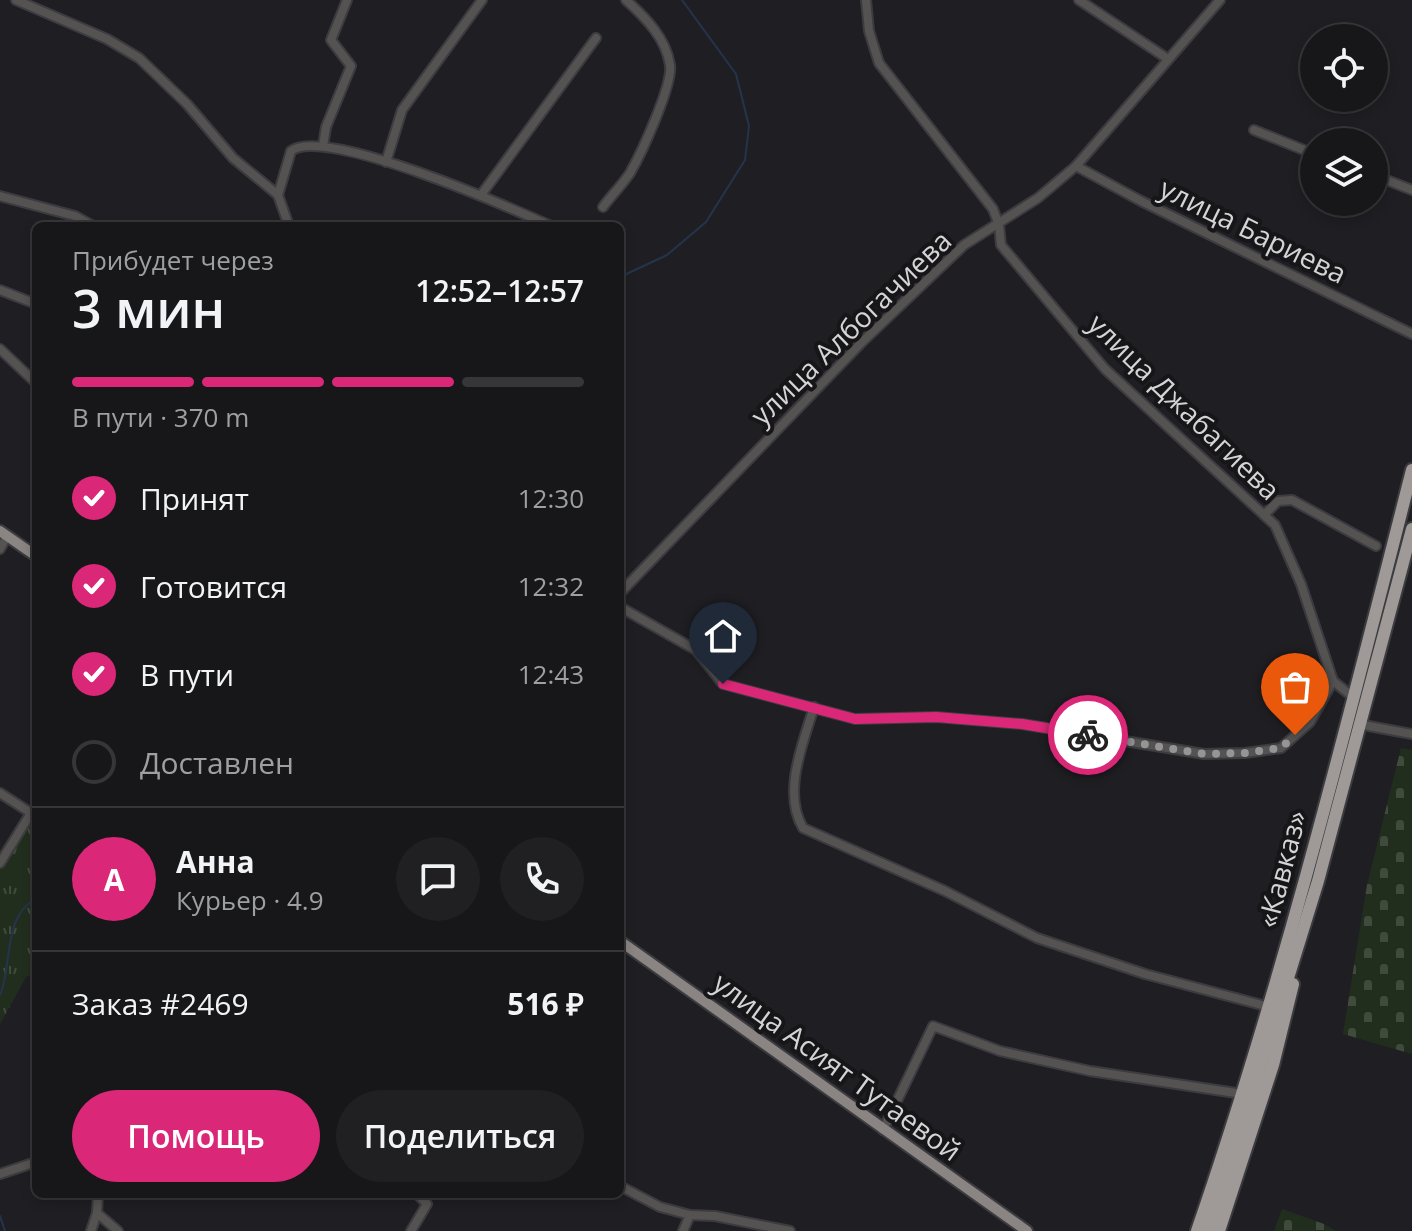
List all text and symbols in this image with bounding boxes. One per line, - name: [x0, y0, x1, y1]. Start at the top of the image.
- map controls: [1300, 24, 1388, 216]
- button: locate: [1300, 24, 1388, 112]
- button: layers: [1300, 128, 1388, 216]
- street label: улица Бариева: [1154, 168, 1353, 292]
- street label: улица Албогачиева: [742, 221, 959, 433]
- text: Прибудет через: [72, 242, 274, 278]
- text: 12:52–12:57: [415, 270, 584, 311]
- text: 3 мин: [72, 272, 225, 343]
- street label: улица Джабагиева: [1081, 305, 1289, 508]
- text: В пути · 370 m: [72, 399, 249, 435]
- icon: check: [72, 476, 116, 520]
- text: Принят: [140, 478, 249, 519]
- text: 12:30: [518, 480, 584, 516]
- icon: check: [72, 564, 116, 608]
- text: Готовится: [140, 566, 287, 607]
- text: 12:32: [518, 568, 584, 604]
- pin: [689, 602, 757, 684]
- icon: home: [701, 614, 745, 658]
- icon: check: [72, 652, 116, 696]
- pin: [1261, 653, 1329, 735]
- text: В пути: [140, 654, 234, 695]
- text: 12:43: [518, 656, 584, 692]
- icon: bag: [1273, 665, 1317, 709]
- courier: [1048, 695, 1128, 775]
- icon: bike: [1066, 713, 1110, 757]
- text: Доставлен: [140, 742, 294, 783]
- street label: «Кавказ»: [1247, 806, 1315, 932]
- button: chat: [396, 837, 480, 921]
- button: phone: [500, 837, 584, 921]
- text: Анна: [176, 841, 255, 882]
- text: А: [104, 859, 124, 900]
- text: Курьер · 4.9: [176, 882, 324, 918]
- street label: улица Асият Тутаевой: [706, 963, 969, 1169]
- text: Заказ #2469: [72, 983, 249, 1024]
- text: 516 ₽: [507, 983, 584, 1024]
- button: Помощь: [72, 1090, 320, 1182]
- button: Поделиться: [336, 1090, 584, 1182]

